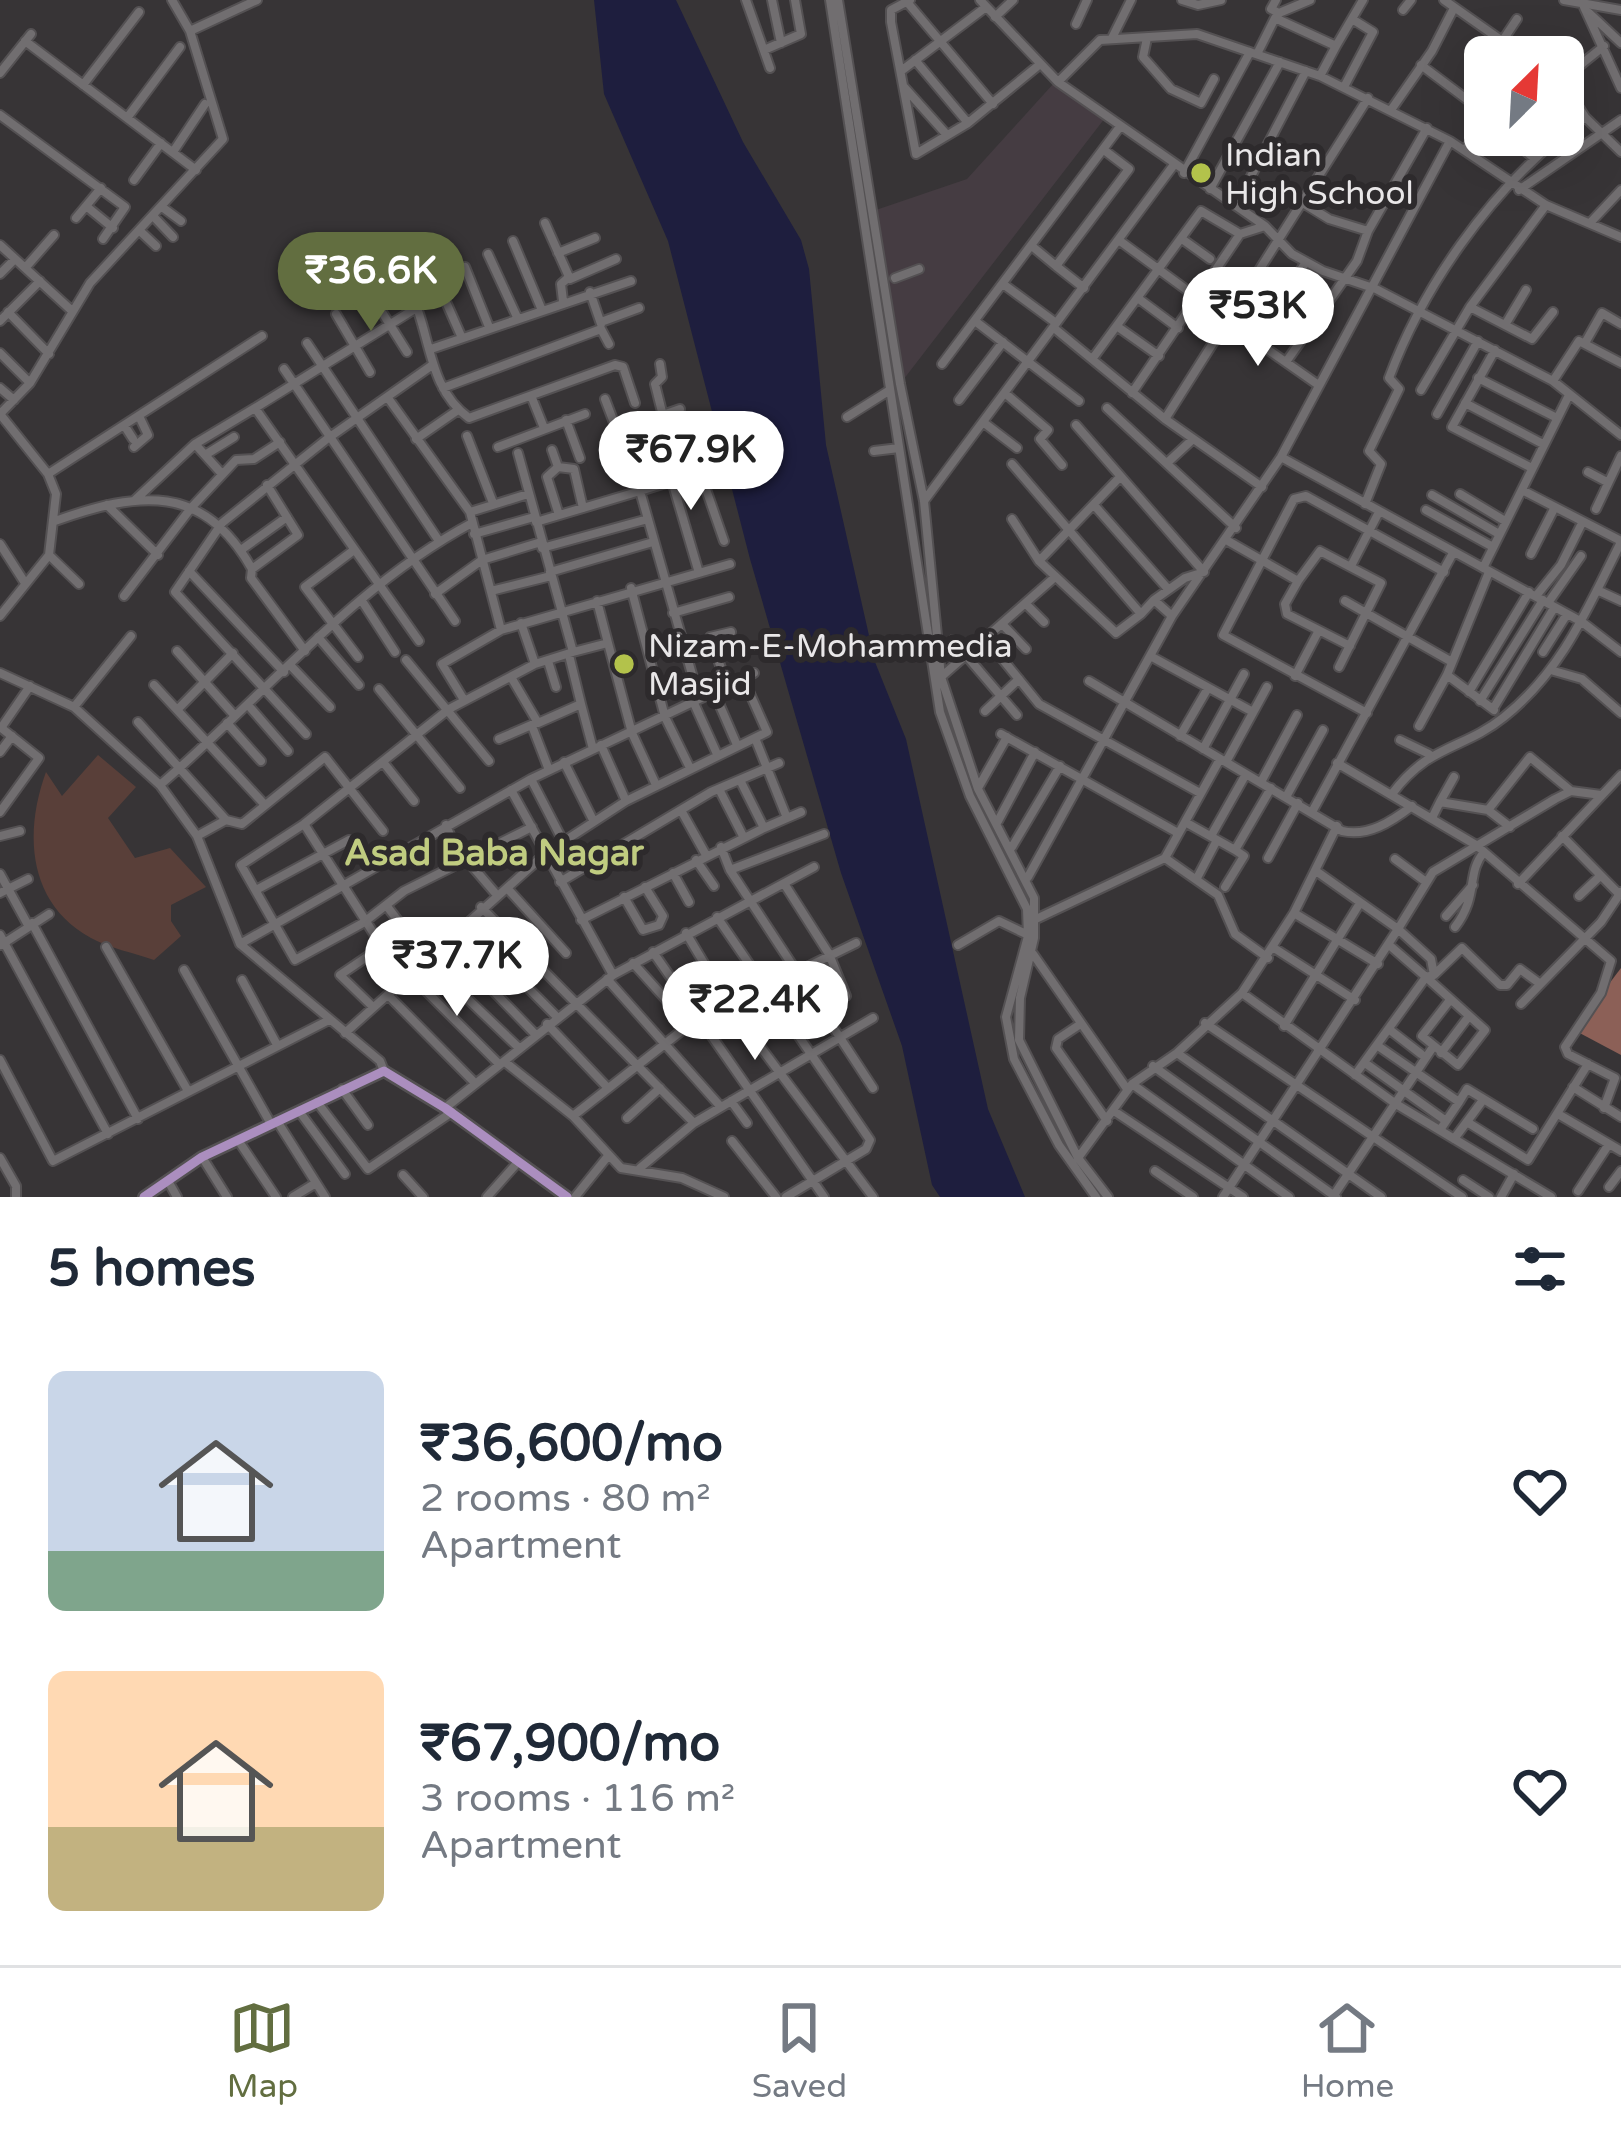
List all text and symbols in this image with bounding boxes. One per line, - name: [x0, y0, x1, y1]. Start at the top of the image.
- north arrow: [1464, 36, 1584, 156]
- map controls: [1464, 36, 1584, 156]
- place label: Indian High School: [1225, 136, 1414, 213]
- marker: Indian High School: [1188, 160, 1214, 186]
- pin: ₹36.6K: [273, 232, 469, 334]
- text: ₹36.6K: [305, 247, 437, 294]
- pin: ₹53K: [1187, 267, 1329, 369]
- text: ₹53K: [1209, 282, 1307, 329]
- pin: ₹67.9K: [593, 411, 789, 513]
- text: ₹67.9K: [626, 426, 756, 473]
- place label: Nizam-E-Mohammedia Masjid: [648, 627, 1013, 704]
- marker: Nizam-E-Mohammedia Masjid: [611, 651, 637, 677]
- district label: Asad Baba Nagar: [344, 832, 645, 875]
- pin: ₹37.7K: [359, 917, 555, 1019]
- text: ₹37.7K: [392, 932, 522, 979]
- pin: ₹22.4K: [657, 961, 853, 1063]
- text: ₹22.4K: [689, 976, 821, 1023]
- icon: filters: [1507, 1236, 1573, 1302]
- text: 5 homes: [48, 1238, 256, 1300]
- text: ₹36,600/mo: [420, 1413, 723, 1475]
- icon: home: [144, 1419, 288, 1563]
- icon: heart: [1507, 1458, 1573, 1524]
- text: 2 rooms · 80 m²: [420, 1475, 711, 1522]
- text: Apartment: [420, 1522, 621, 1569]
- text: ₹67,900/mo: [420, 1713, 720, 1775]
- icon: home: [144, 1719, 288, 1863]
- icon: heart: [1507, 1758, 1573, 1824]
- text: 3 rooms · 116 m²: [420, 1775, 735, 1822]
- text: Apartment: [420, 1822, 621, 1869]
- tab: Map: [227, 1995, 298, 2106]
- tab: Saved: [752, 1995, 847, 2106]
- tab: Home: [1301, 1995, 1394, 2106]

